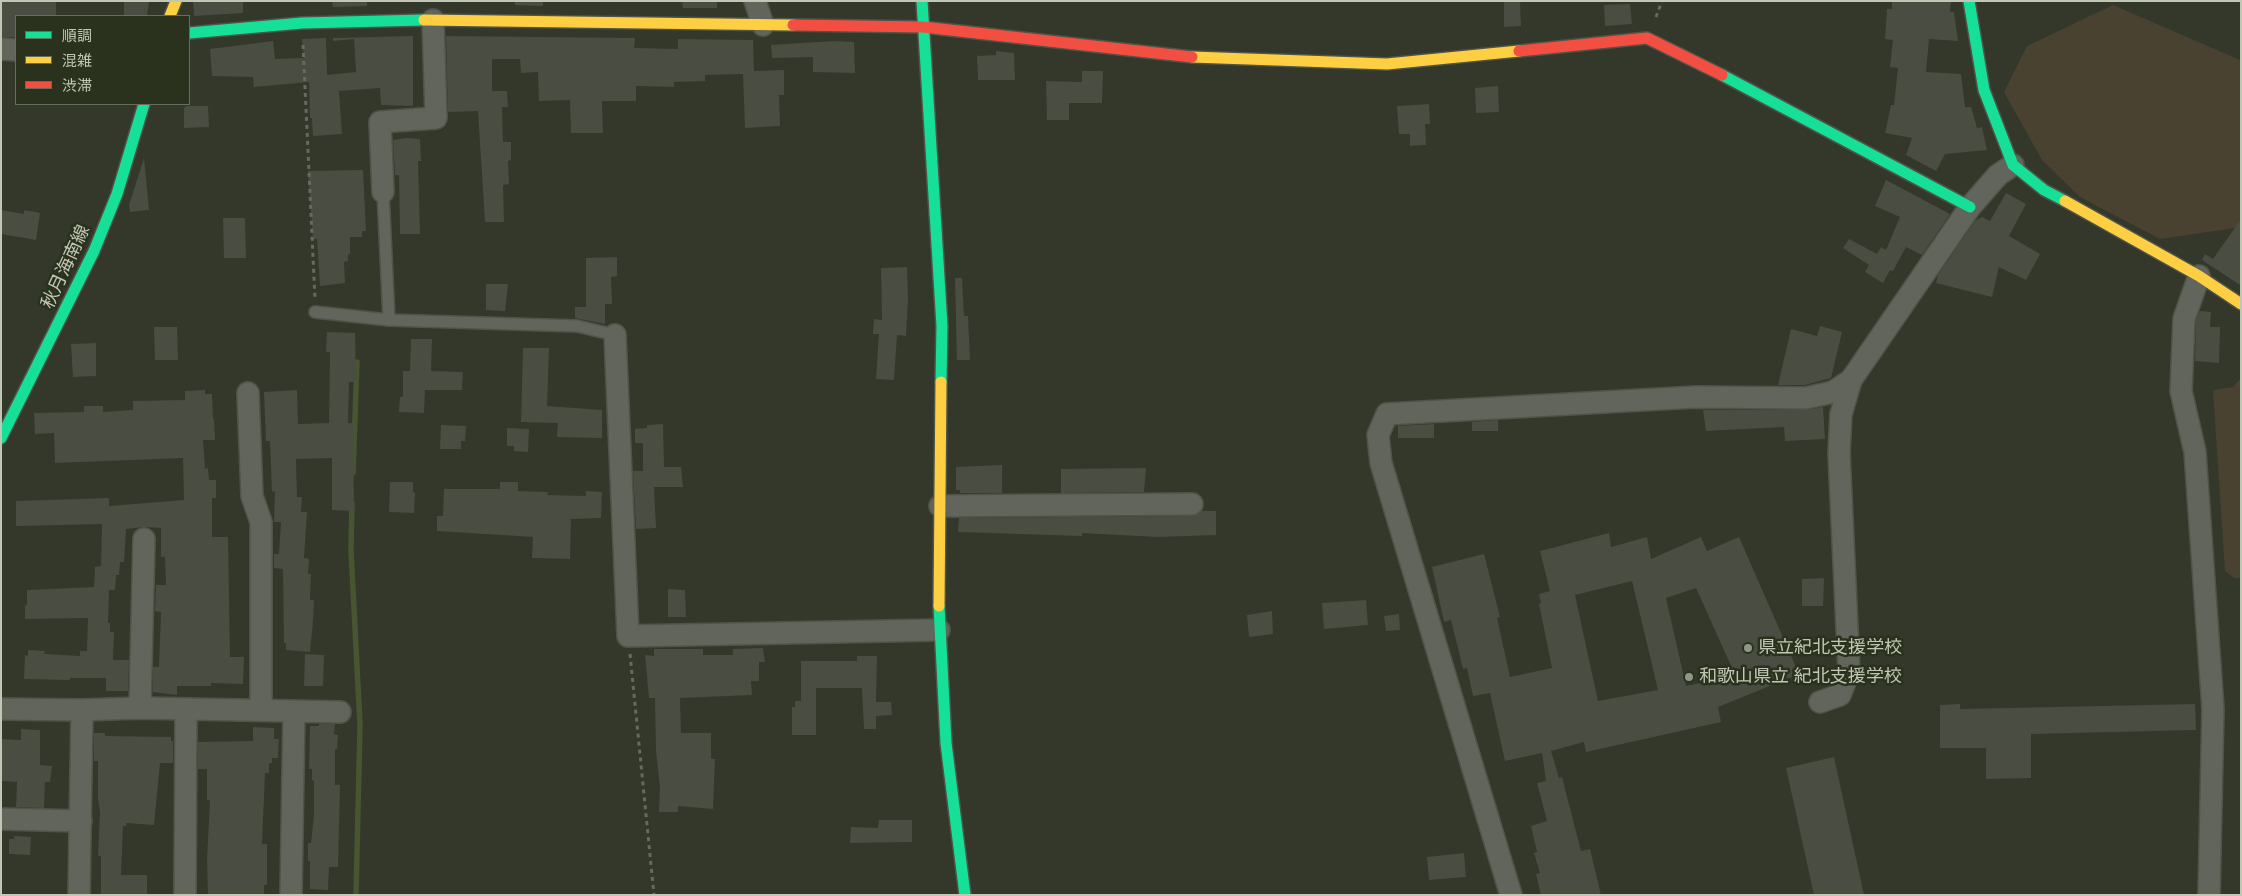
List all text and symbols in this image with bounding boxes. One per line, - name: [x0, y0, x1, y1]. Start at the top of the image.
- legend: [15, 15, 190, 105]
- text: 順調: [62, 26, 92, 45]
- text: 混雑: [62, 51, 92, 70]
- text: 渋滞: [62, 76, 92, 95]
- street label: 秋月海南線: [37, 222, 95, 312]
- place label: 県立紀北支援学校: [1758, 637, 1902, 659]
- marker: 県立紀北支援学校: [1742, 642, 1754, 654]
- place label: 和歌山県立 紀北支援学校: [1699, 666, 1902, 688]
- marker: 和歌山県立 紀北支援学校: [1683, 671, 1695, 683]

